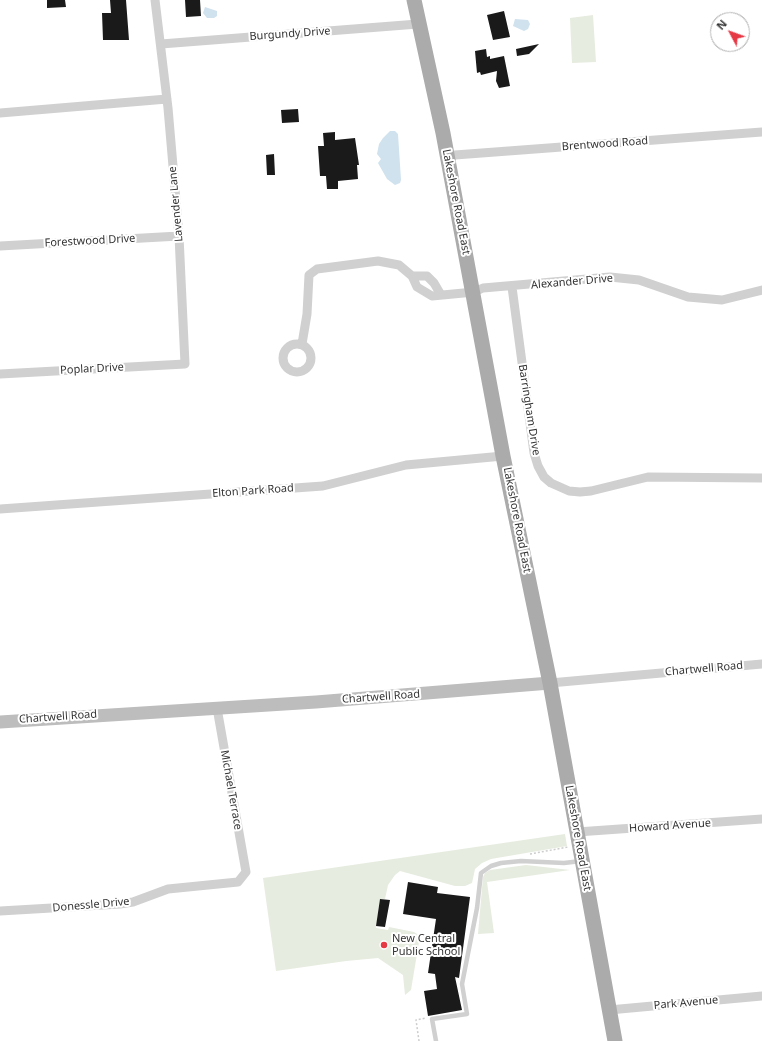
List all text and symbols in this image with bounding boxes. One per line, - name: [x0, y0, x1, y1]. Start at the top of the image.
- north arrow: [710, 12, 750, 52]
- text: N: [713, 16, 730, 33]
- street label: Burgundy Drive: [249, 25, 331, 43]
- street label: Brentwood Road: [561, 134, 649, 154]
- street label: Lakeshore Road East: [439, 148, 473, 256]
- street label: Lavender Lane: [166, 166, 186, 242]
- street label: Forestwood Drive: [44, 232, 136, 250]
- street label: Alexander Drive: [530, 272, 614, 292]
- street label: Poplar Drive: [60, 361, 124, 377]
- street label: Barringham Drive: [515, 363, 543, 457]
- street label: Lakeshore Road East: [500, 466, 534, 574]
- street label: Elton Park Road: [212, 482, 294, 500]
- street label: Chartwell Road: [664, 659, 744, 679]
- street label: Chartwell Road: [342, 688, 420, 706]
- street label: Chartwell Road: [19, 708, 97, 726]
- street label: Michael Terrace: [217, 749, 245, 831]
- street label: Lakeshore Road East: [562, 784, 594, 892]
- street label: Howard Avenue: [629, 817, 711, 835]
- street label: Donessle Drive: [52, 895, 130, 915]
- place label: New Central Public School: [392, 932, 460, 958]
- marker: New Central Public School: [379, 940, 389, 950]
- street label: Park Avenue: [653, 994, 719, 1012]

